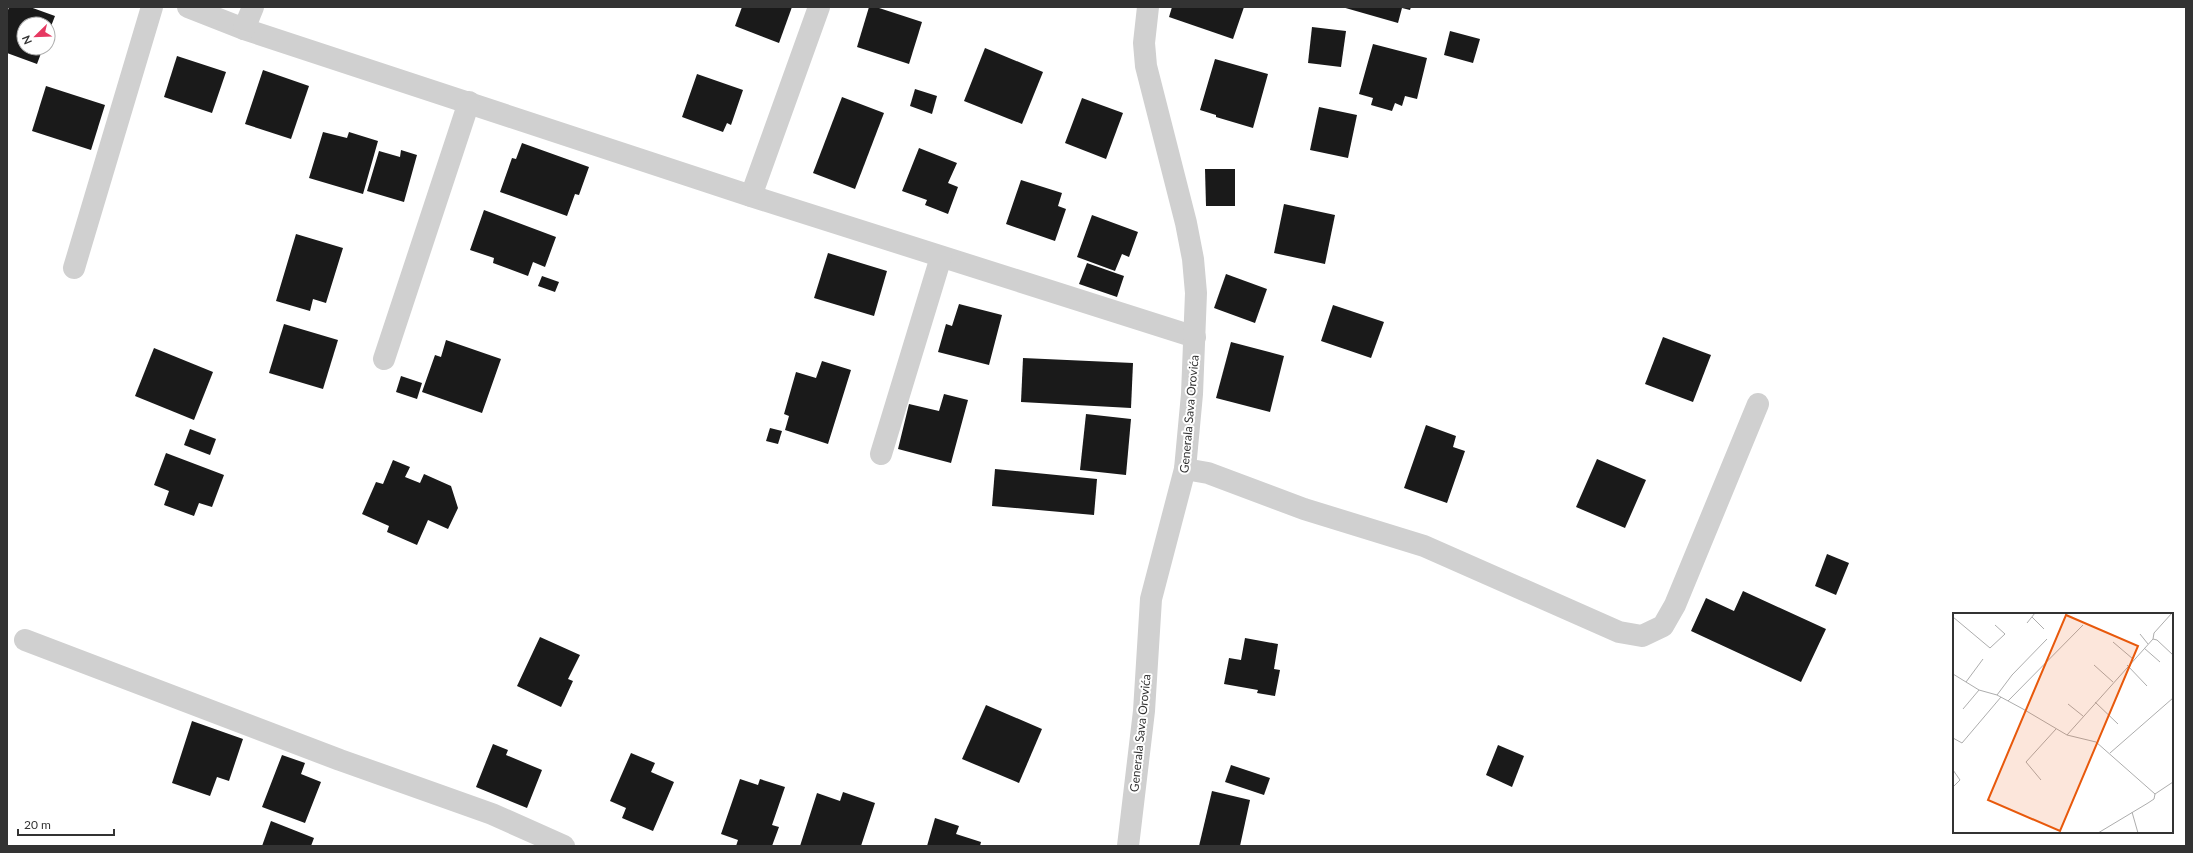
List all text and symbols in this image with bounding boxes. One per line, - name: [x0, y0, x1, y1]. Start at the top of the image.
- north arrow: [16, 16, 56, 56]
- text: N: [19, 34, 34, 47]
- street label: Generala Sava Orovića: [1176, 354, 1202, 474]
- inset map: [1953, 613, 2173, 833]
- street label: Generala Sava Orovića: [1126, 673, 1154, 793]
- scale bar: [18, 811, 114, 837]
- text: 20 m: [24, 817, 51, 832]

